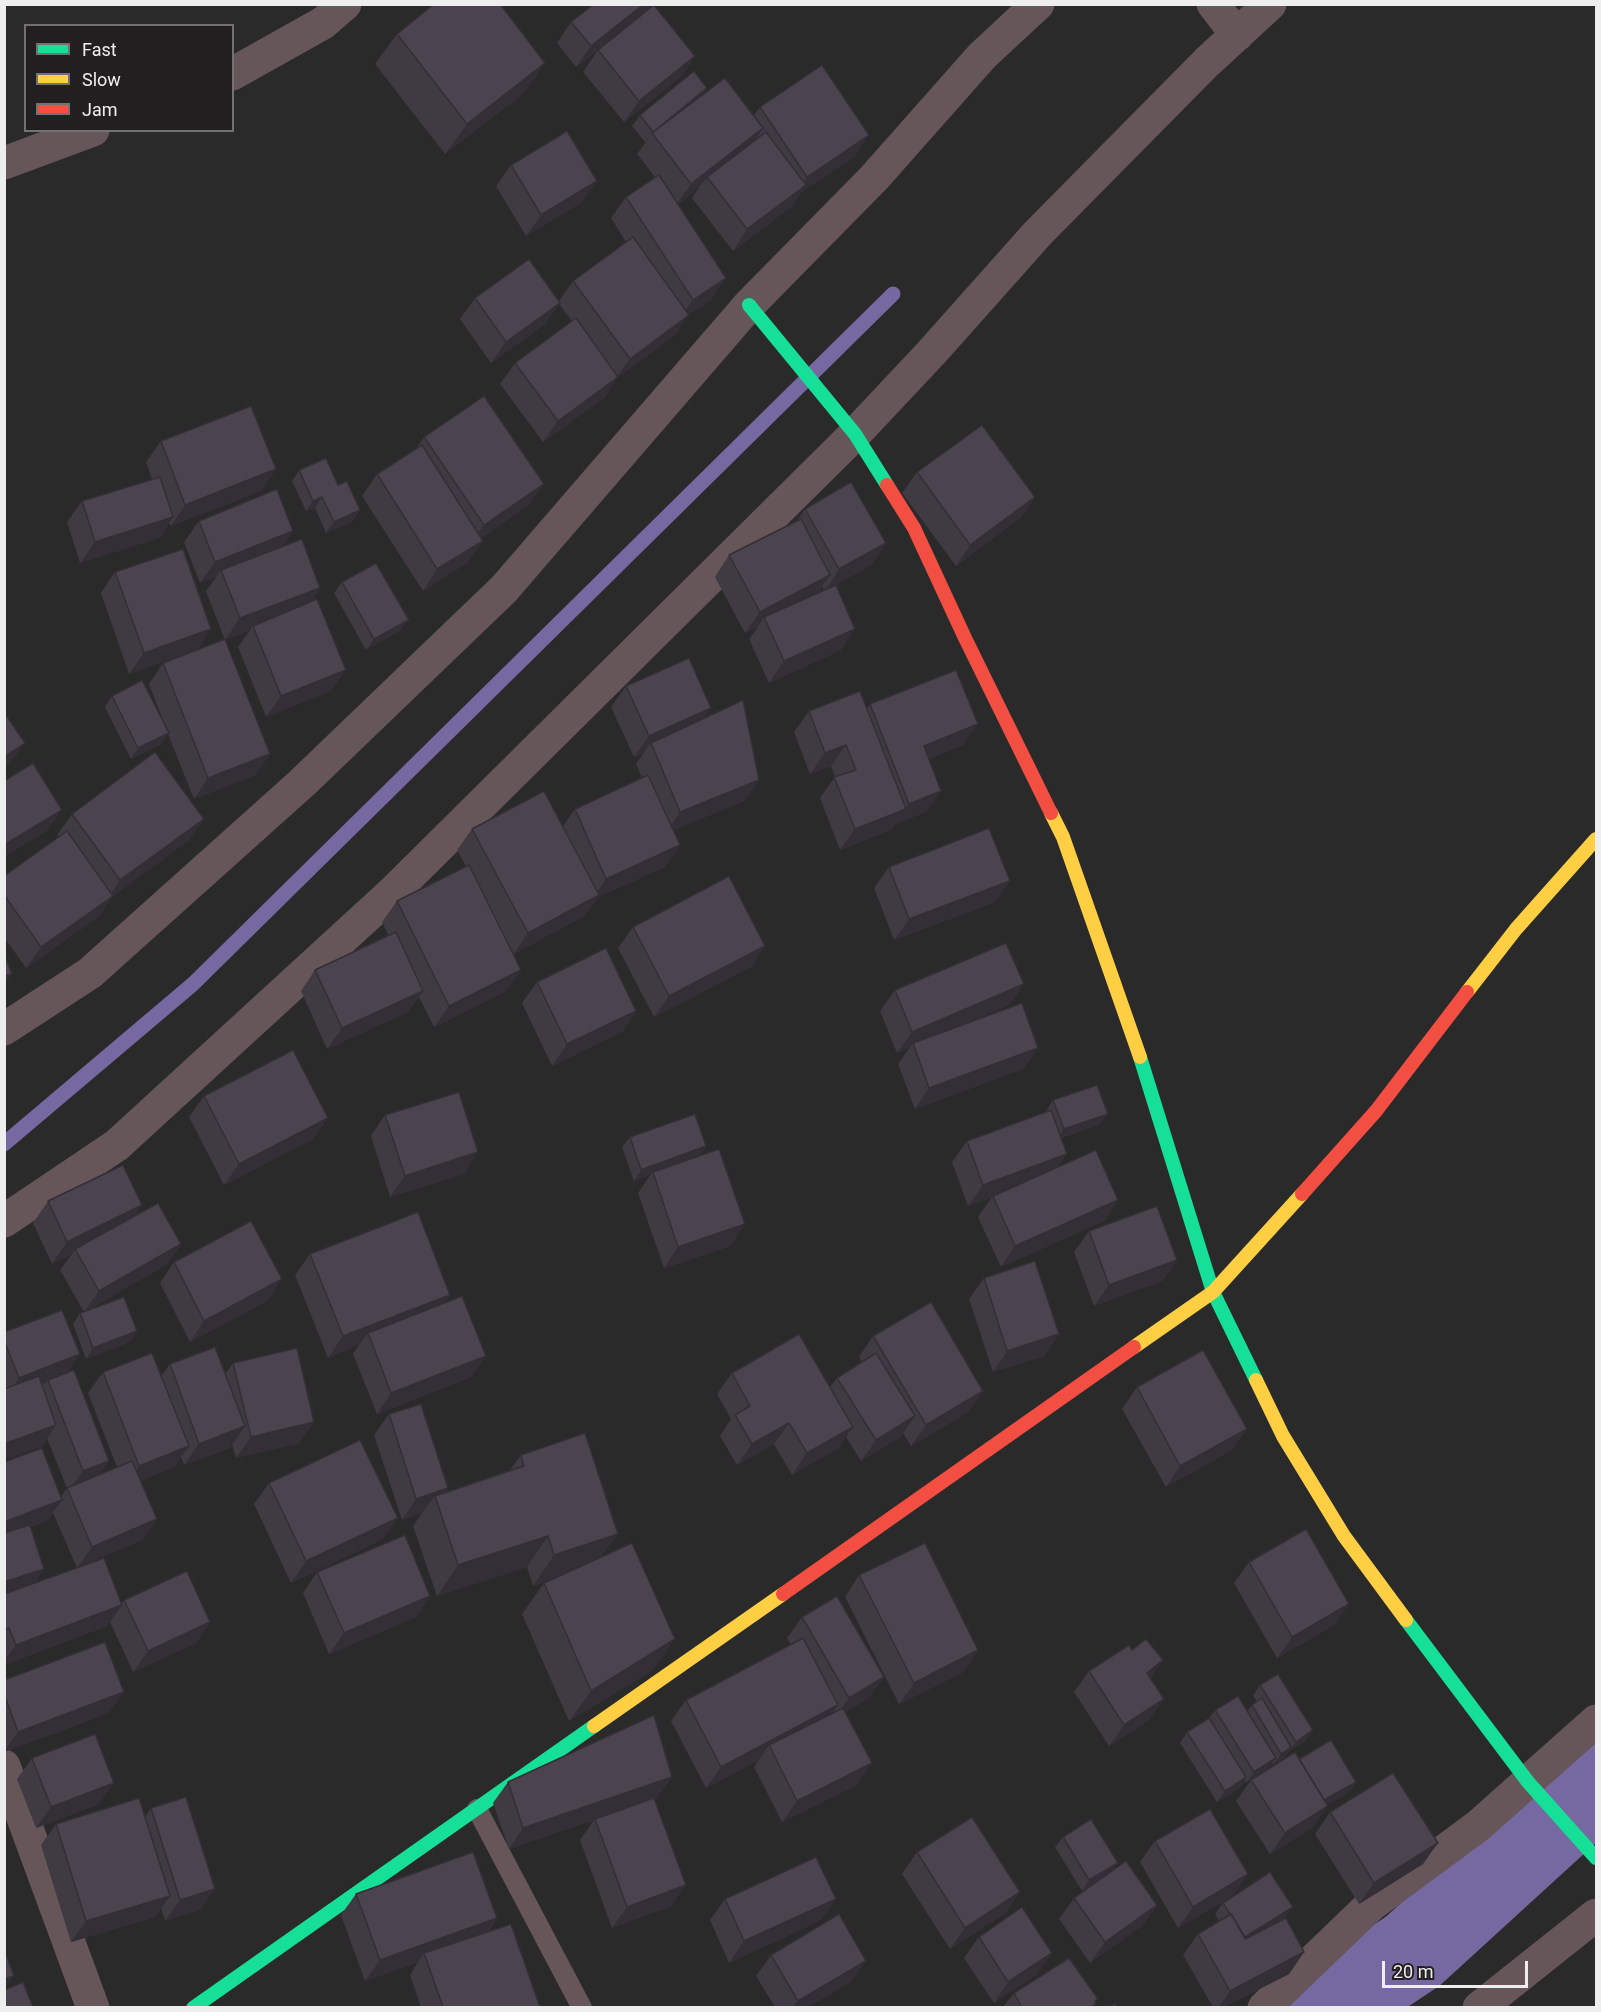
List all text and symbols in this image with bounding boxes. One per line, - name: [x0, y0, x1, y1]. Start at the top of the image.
- legend: [24, 24, 234, 132]
- text: Fast: [82, 39, 117, 60]
- text: Slow: [82, 69, 121, 90]
- text: Jam: [82, 99, 118, 120]
- scale bar: [1385, 1949, 1530, 1987]
- text: 20 m: [1393, 1961, 1433, 1982]

